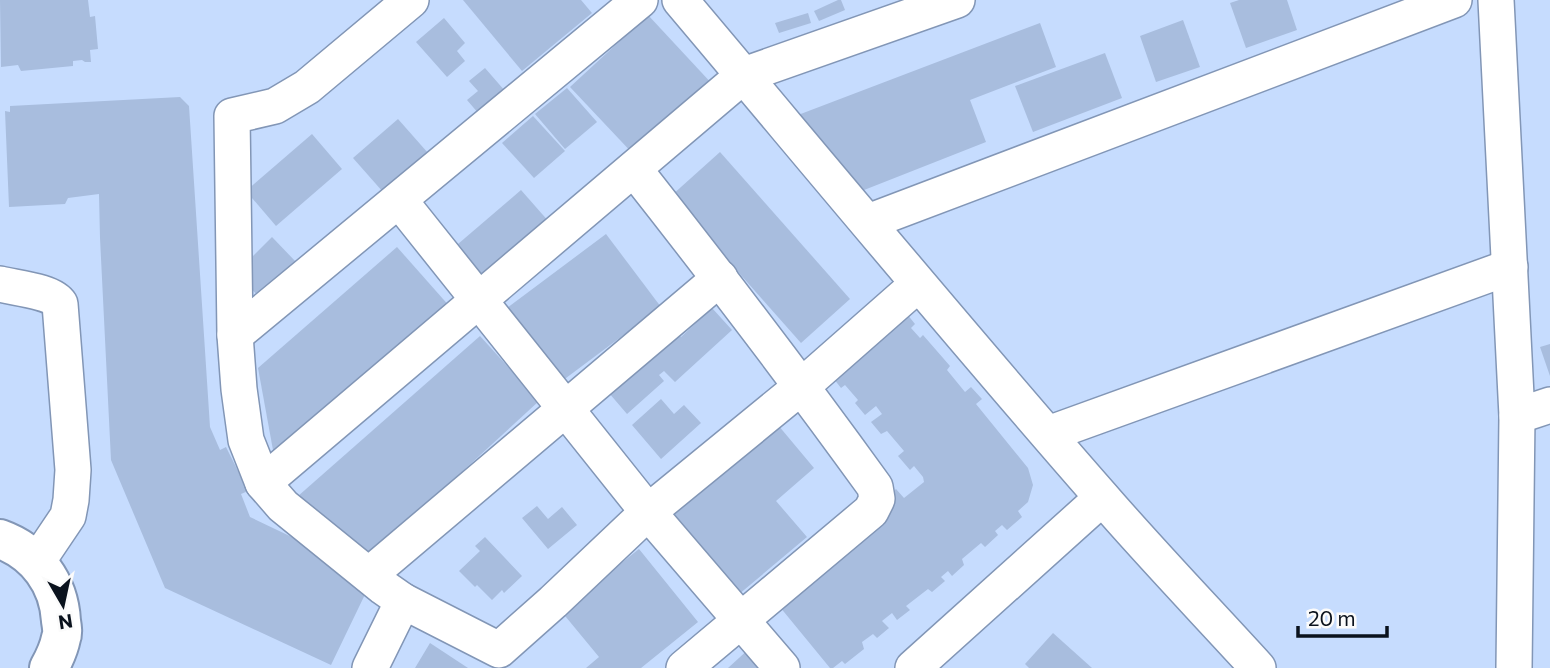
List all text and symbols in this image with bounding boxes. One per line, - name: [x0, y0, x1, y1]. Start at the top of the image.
- north arrow: [28, 570, 98, 640]
- scale bar: [1298, 594, 1387, 638]
- text: 20 m: [1308, 605, 1356, 630]
- text: N: [57, 610, 75, 635]

